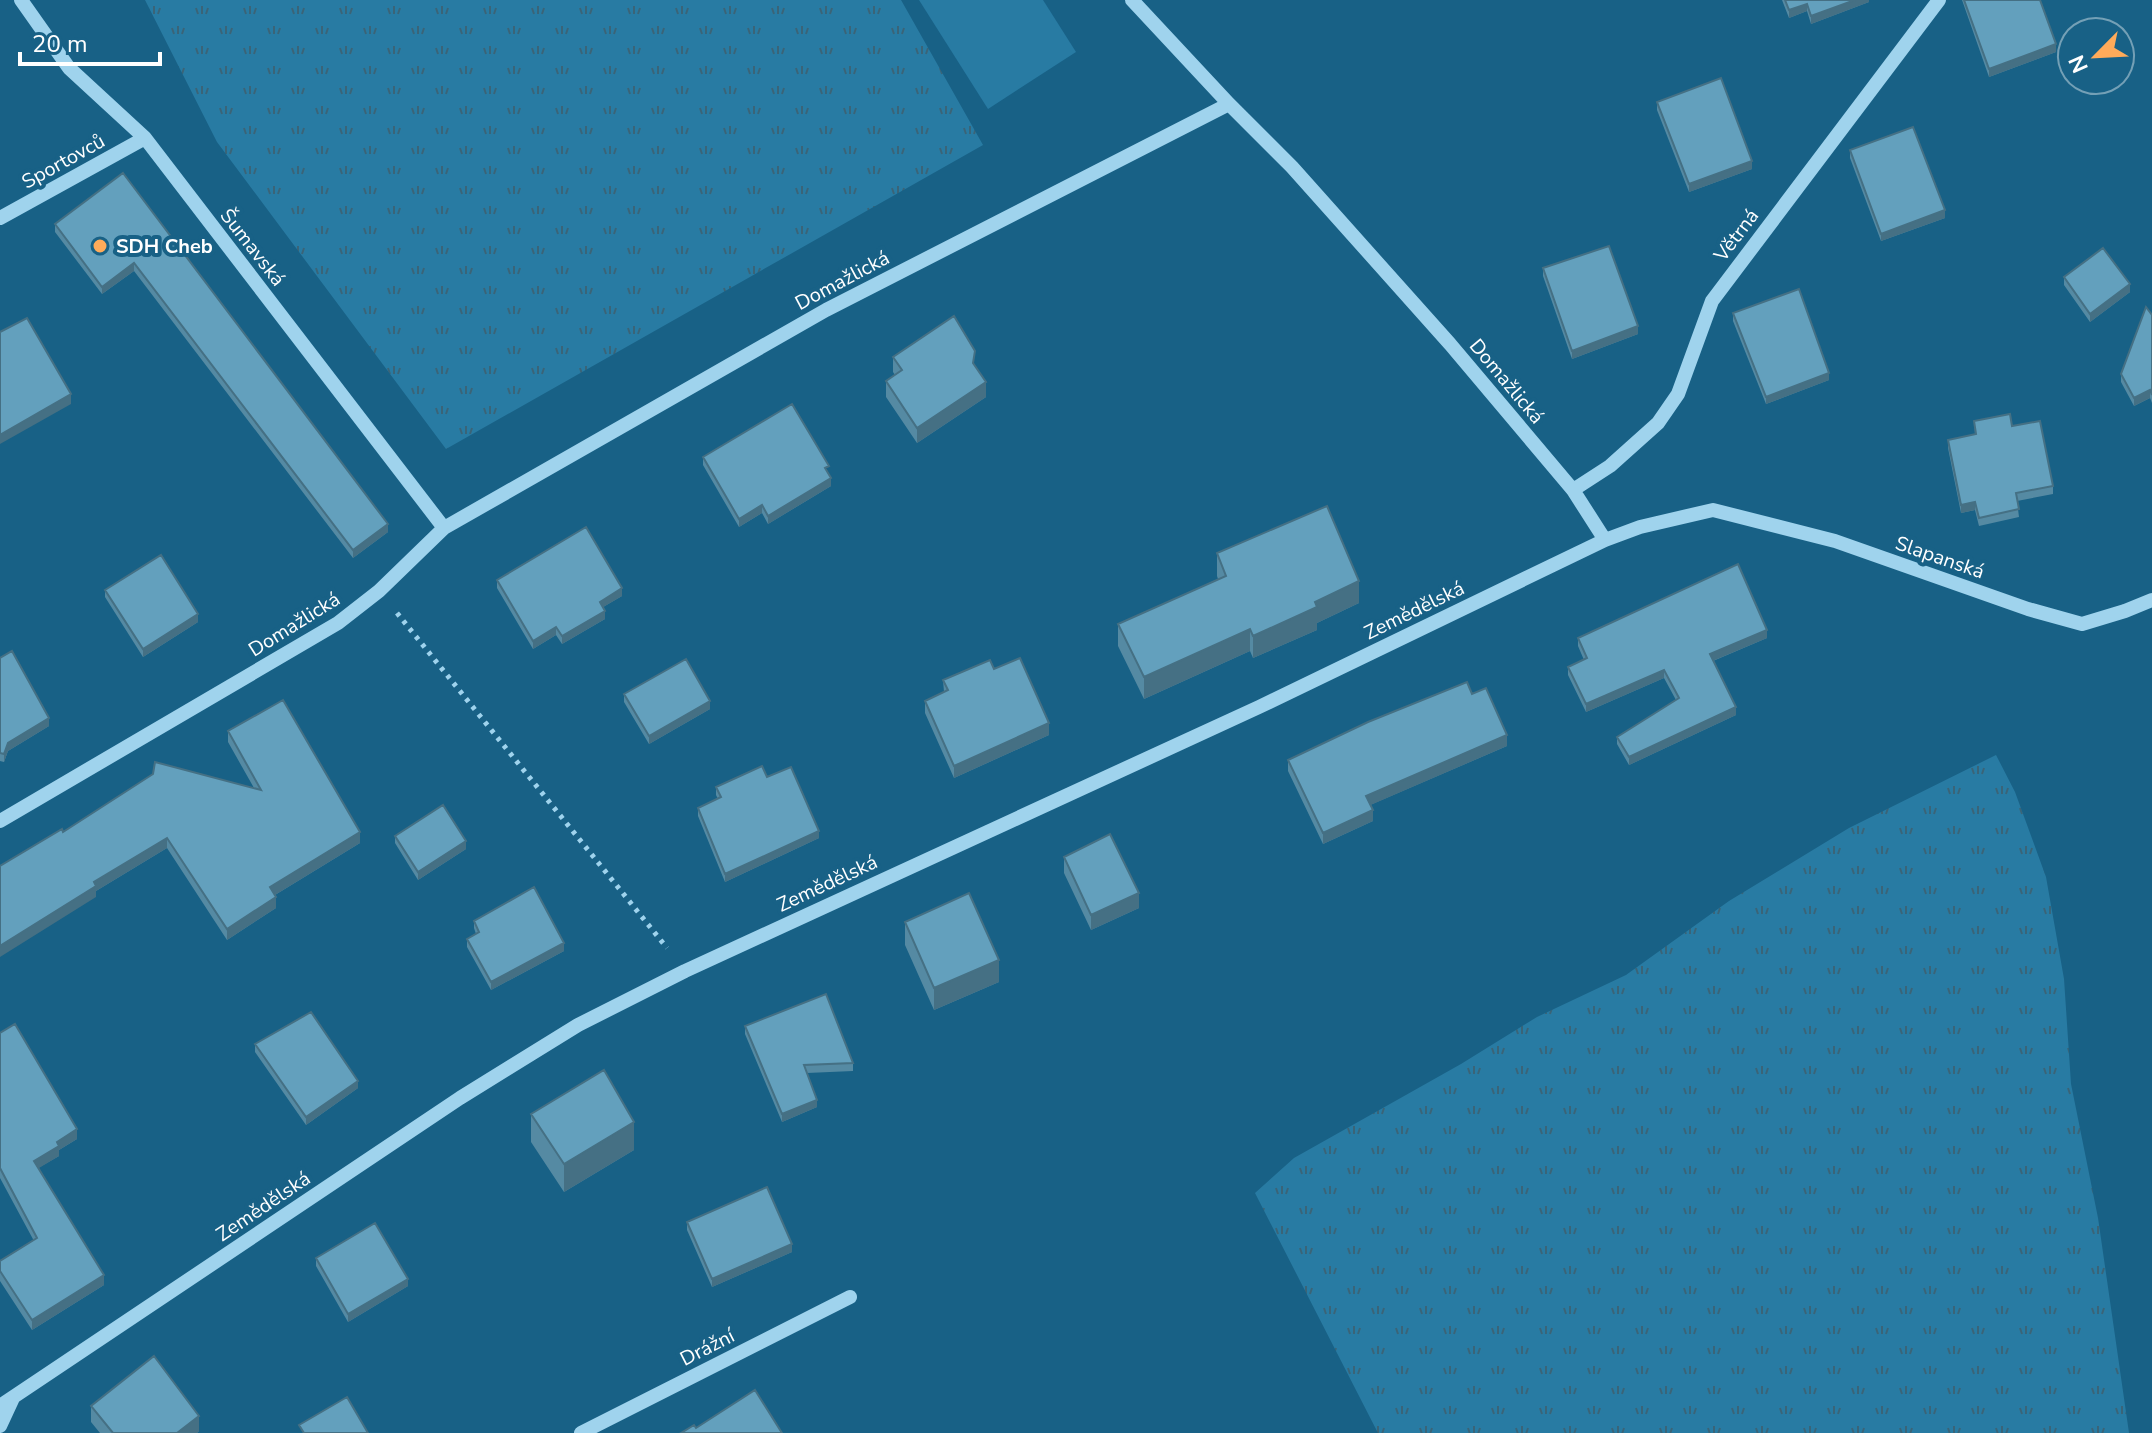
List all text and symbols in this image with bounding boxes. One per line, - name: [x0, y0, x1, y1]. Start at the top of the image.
- scale bar: [20, 16, 160, 66]
- north arrow: [2056, 16, 2136, 96]
- text: 20 m: [32, 28, 88, 60]
- text: N: [2062, 50, 2096, 77]
- street label: Sportovců: [17, 128, 110, 195]
- street label: Šumavská: [214, 203, 291, 292]
- street label: Větrná: [1707, 203, 1765, 268]
- place label: SDH Cheb: [116, 233, 213, 260]
- marker: SDH Cheb: [91, 237, 109, 255]
- street label: Domažlická: [790, 244, 894, 317]
- street label: Domažlická: [1463, 333, 1550, 430]
- street label: Slapanská: [1892, 530, 1988, 585]
- street label: Zemědělská: [1360, 575, 1469, 646]
- street label: Domažlická: [243, 586, 345, 663]
- street label: Zemědělská: [773, 848, 882, 919]
- street label: Zemědělská: [211, 1165, 316, 1248]
- street label: Drážní: [675, 1322, 740, 1373]

